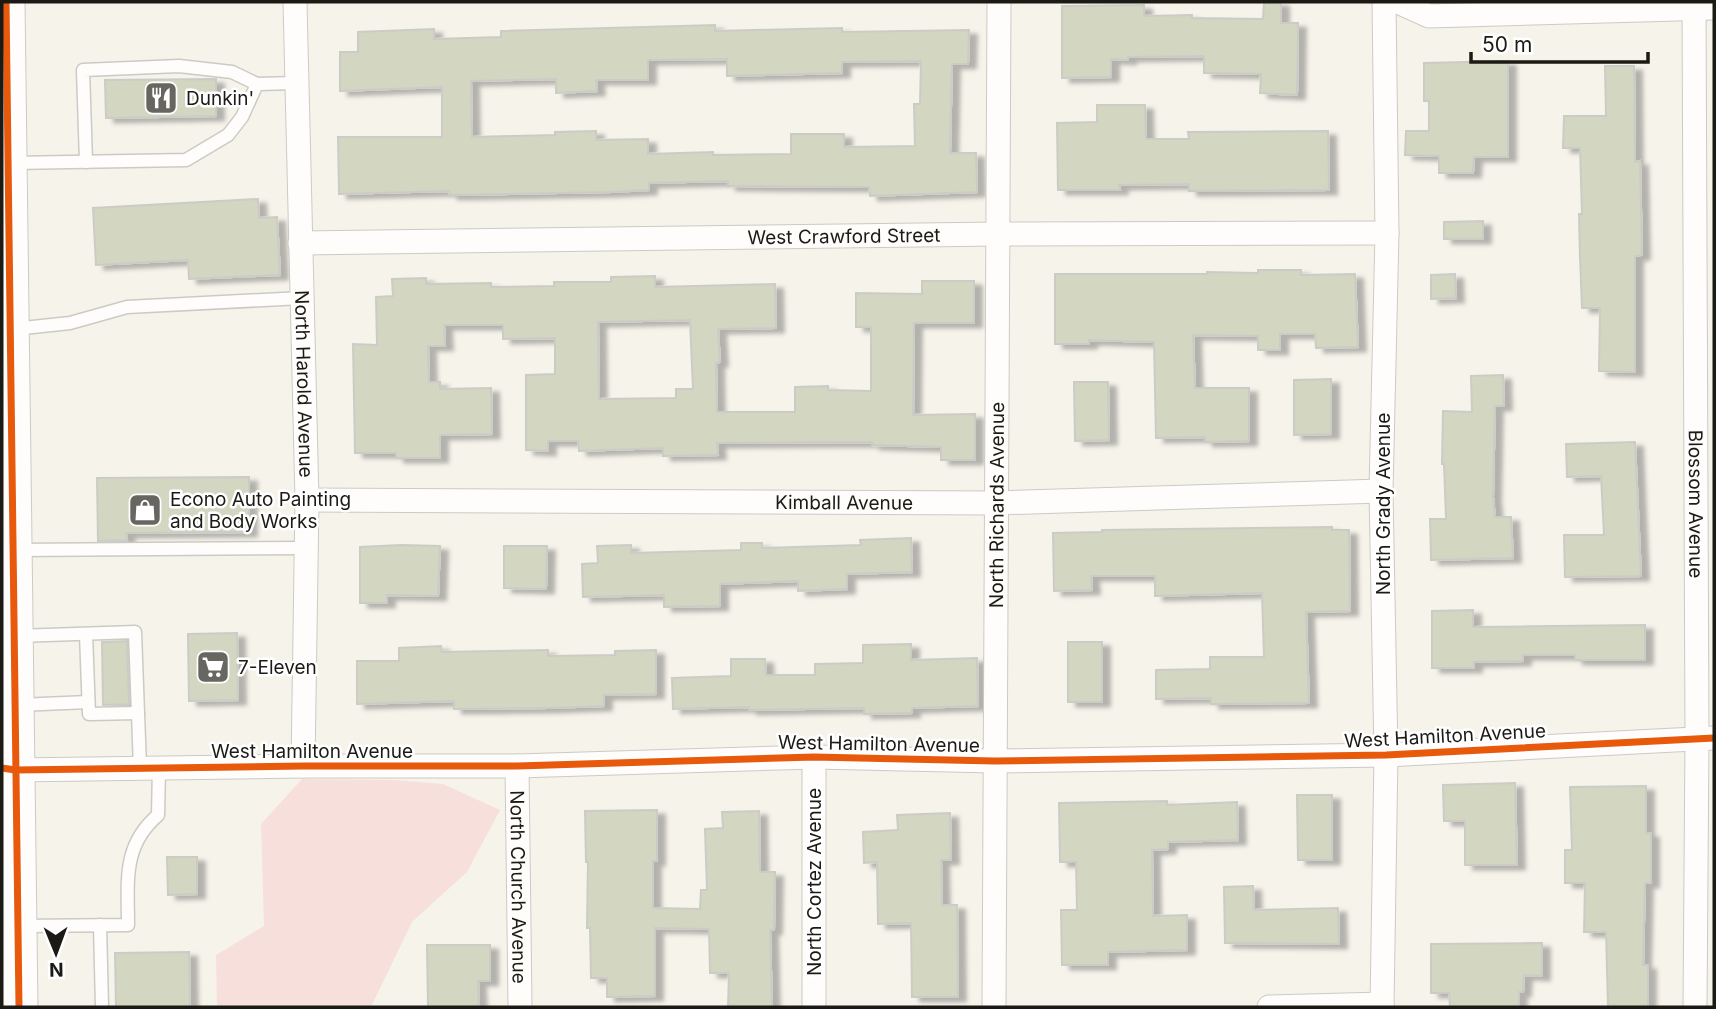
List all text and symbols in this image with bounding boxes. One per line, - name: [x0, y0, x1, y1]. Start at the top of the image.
- scale bar: [1471, 21, 1648, 65]
- text: 50 m: [1482, 32, 1532, 57]
- restaurant icon: Dunkin': [142, 79, 180, 117]
- place label: Dunkin': [186, 87, 254, 110]
- street label: West Crawford Street: [747, 223, 941, 249]
- street label: North Harold Avenue: [290, 290, 318, 478]
- street label: North Richards Avenue: [984, 402, 1009, 608]
- street label: North Grady Avenue: [1372, 413, 1395, 595]
- street label: Blossom Avenue: [1684, 430, 1708, 578]
- place label: Econo Auto Painting and Body Works: [170, 488, 351, 533]
- shop icon: Econo Auto Painting and Body Works: [126, 491, 164, 529]
- street label: Kimball Avenue: [775, 491, 913, 514]
- supermarket icon: 7-Eleven: [194, 648, 232, 686]
- place label: 7-Eleven: [238, 656, 317, 679]
- street label: West Hamilton Avenue: [1343, 719, 1547, 753]
- street label: West Hamilton Avenue: [778, 731, 980, 757]
- street label: West Hamilton Avenue: [211, 740, 413, 763]
- street label: North Cortez Avenue: [803, 788, 826, 976]
- street label: North Church Avenue: [506, 790, 531, 984]
- north arrow: [21, 918, 91, 988]
- text: N: [49, 958, 64, 981]

